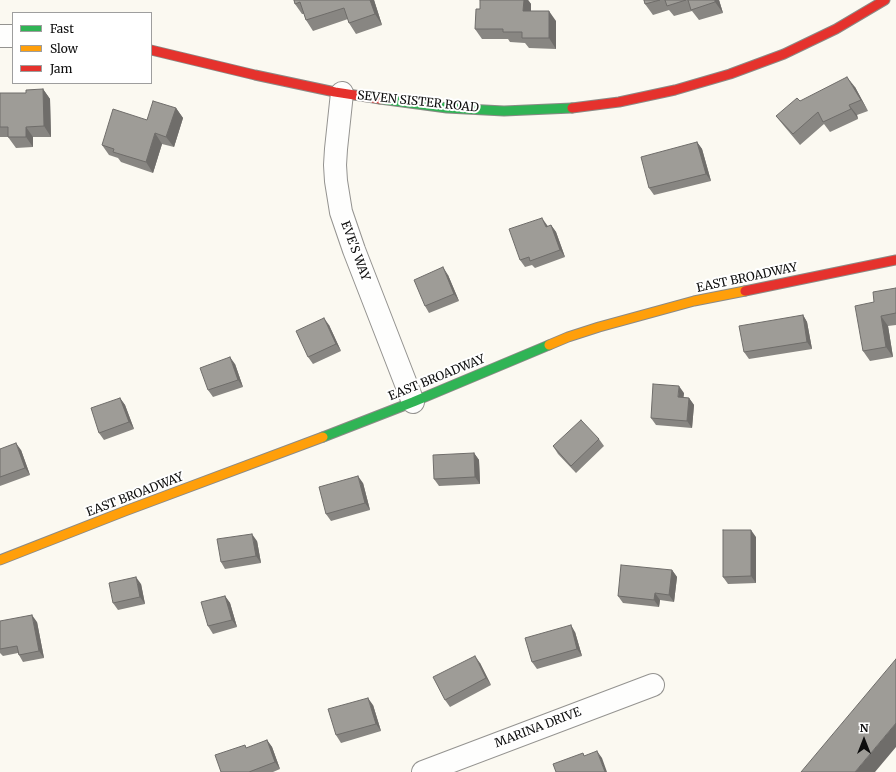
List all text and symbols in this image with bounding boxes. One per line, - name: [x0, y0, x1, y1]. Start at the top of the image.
- legend: [12, 12, 152, 84]
- text: Fast: [50, 21, 74, 36]
- text: Slow: [50, 41, 78, 56]
- text: Jam: [50, 61, 72, 76]
- street label: SEVEN SISTER ROAD: [357, 88, 479, 116]
- street label: EVE'S WAY: [338, 219, 372, 283]
- street label: EAST BROADWAY: [695, 260, 799, 296]
- street label: EAST BROADWAY: [387, 352, 487, 404]
- street label: EAST BROADWAY: [84, 470, 186, 520]
- street label: MARINA DRIVE: [493, 705, 583, 751]
- north arrow: [844, 720, 884, 760]
- text: N: [860, 721, 868, 735]

